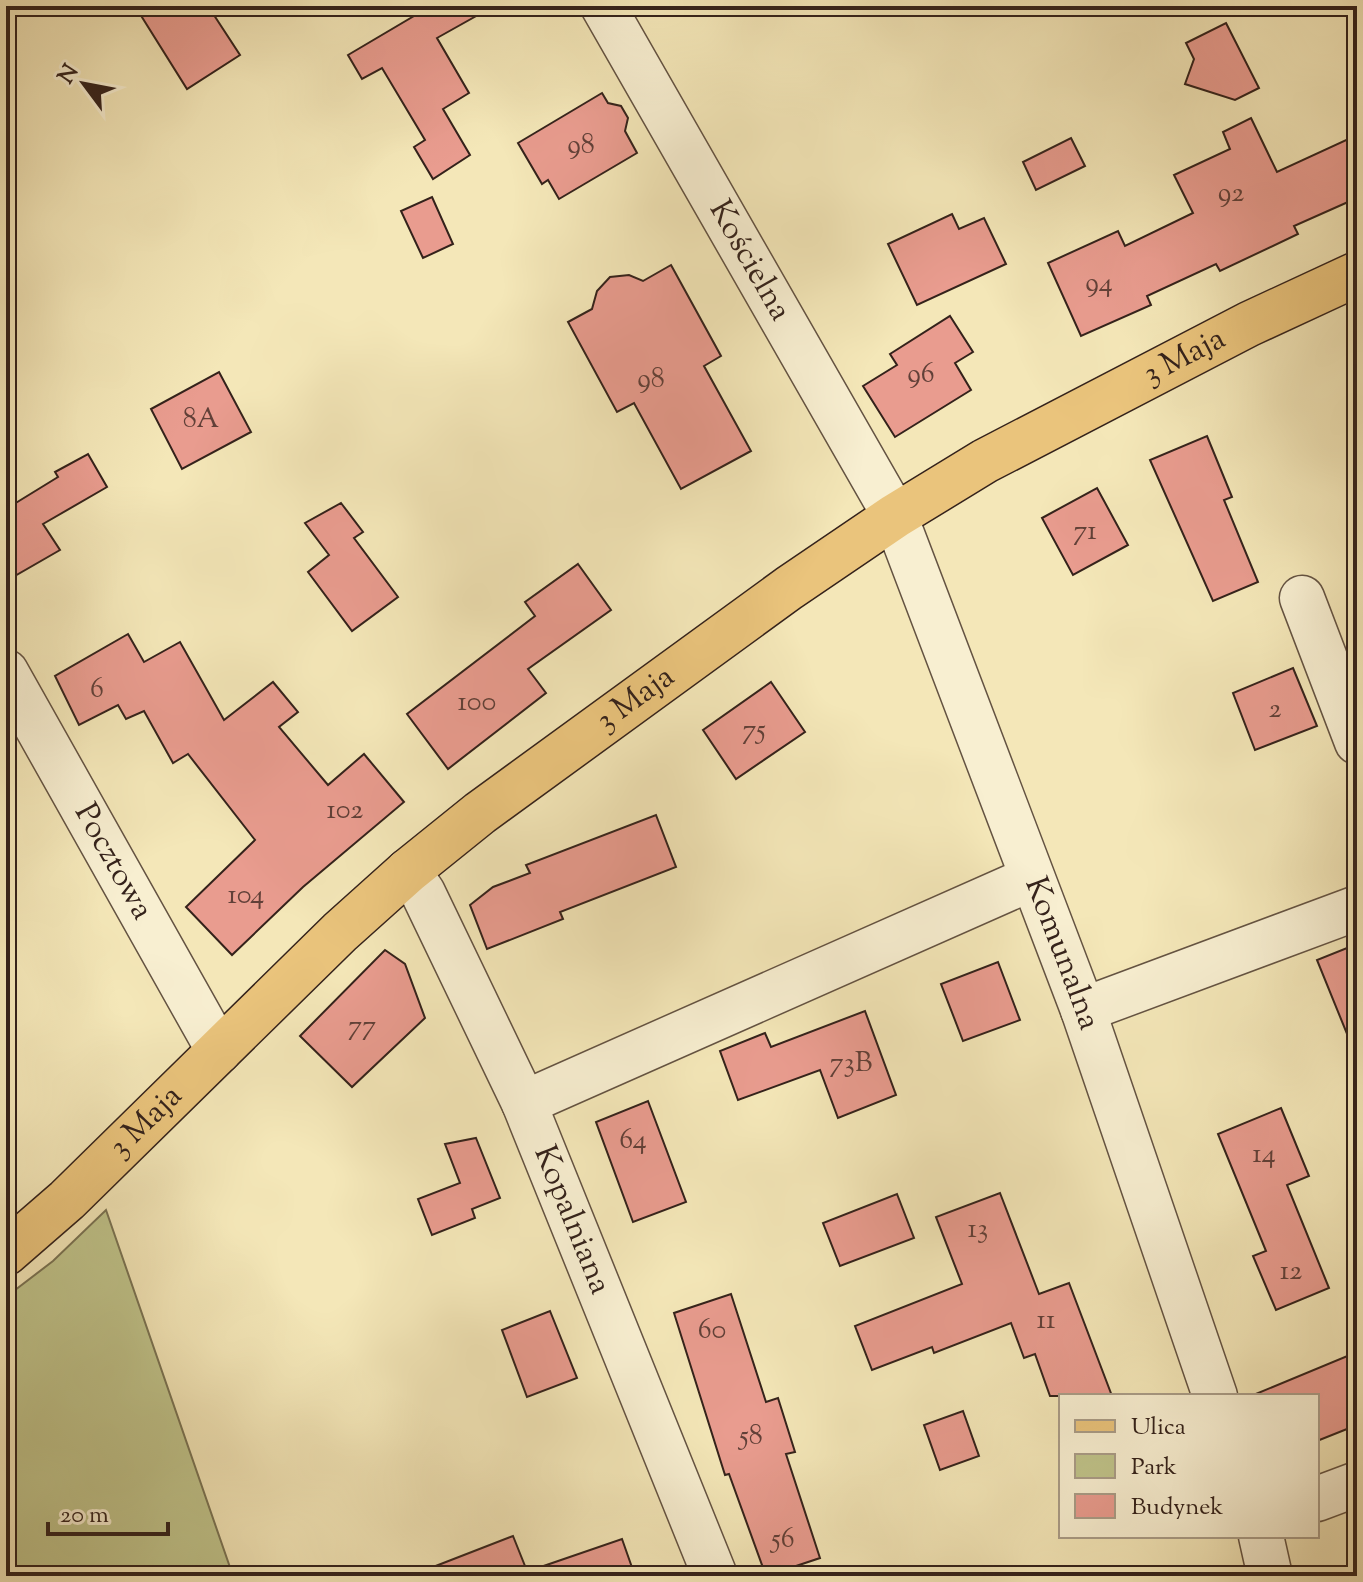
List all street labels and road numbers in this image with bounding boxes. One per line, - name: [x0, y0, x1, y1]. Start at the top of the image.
- street label: Kościelna: [696, 192, 802, 330]
- street label: 3 Maja: [1135, 317, 1234, 398]
- street label: 3 Maja: [587, 655, 685, 744]
- street label: Pocztowa: [62, 795, 164, 929]
- street label: Komunalna: [1012, 871, 1111, 1036]
- street label: 3 Maja: [99, 1075, 194, 1169]
- street label: Kopalniana: [521, 1139, 622, 1302]

